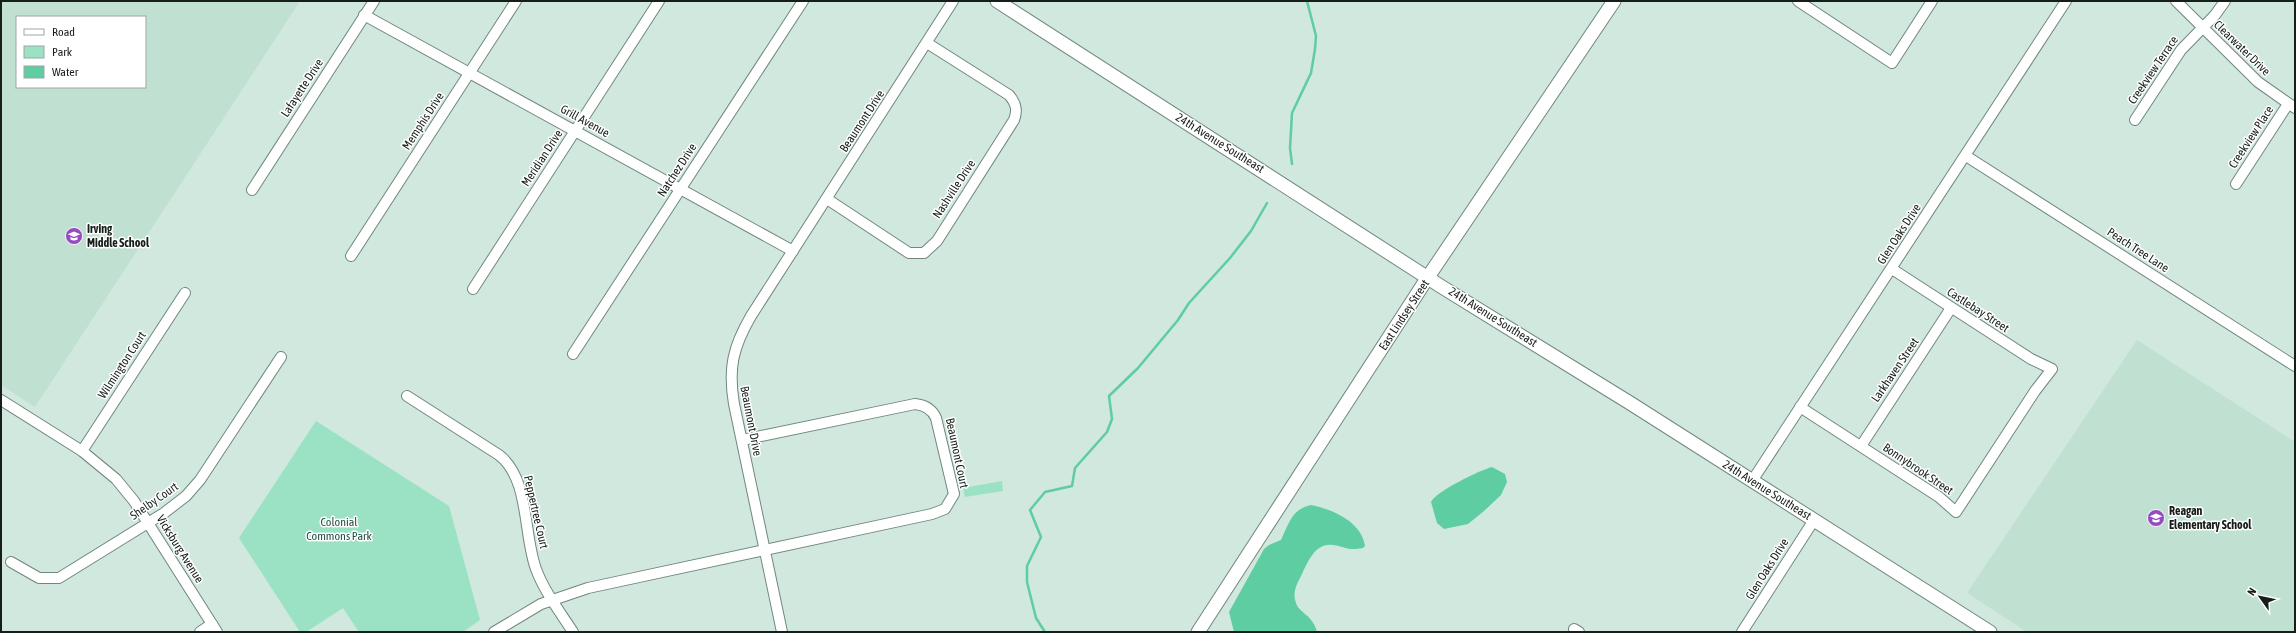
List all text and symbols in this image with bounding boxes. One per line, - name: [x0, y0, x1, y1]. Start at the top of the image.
- legend: [16, 16, 146, 88]
- street label: Clearwater Drive: [2211, 18, 2273, 78]
- text: Road: [52, 25, 75, 39]
- street label: Creekview Terrace: [2125, 33, 2181, 107]
- text: Park: [52, 45, 73, 59]
- street label: Lafayette Drive: [278, 56, 326, 120]
- text: Water: [52, 65, 79, 79]
- street label: Beaumont Drive: [837, 87, 887, 155]
- street label: Memphis Drive: [399, 90, 447, 152]
- street label: Grill Avenue: [558, 102, 612, 140]
- street label: Creekview Place: [2226, 103, 2276, 171]
- street label: 24th Avenue Southeast: [1173, 110, 1267, 176]
- street label: Meridian Drive: [519, 127, 565, 189]
- street label: Natchez Drive: [655, 141, 699, 199]
- street label: Nashville Drive: [930, 157, 978, 221]
- street label: Glen Oaks Drive: [1874, 201, 1924, 267]
- place label: Irving Middle School: [87, 222, 150, 250]
- street label: Peach Tree Lane: [2105, 225, 2171, 275]
- school or university icon: Irving Middle School: [64, 226, 84, 246]
- street label: East Lindsey Street: [1376, 277, 1432, 353]
- street label: 24th Avenue Southeast: [1446, 284, 1540, 350]
- street label: Castlebay Street: [1944, 285, 2012, 336]
- street label: Wilmington Court: [95, 328, 149, 401]
- street label: Larkhaven Street: [1868, 335, 1922, 405]
- street label: Beaumont Drive: [737, 385, 765, 457]
- street label: Beaumont Court: [943, 417, 971, 490]
- street label: Bonnybrook Street: [1880, 440, 1956, 498]
- street label: 24th Avenue Southeast: [1720, 457, 1814, 523]
- street label: Peppertree Court: [521, 474, 551, 550]
- street label: Shelby Court: [127, 479, 181, 523]
- place label: Reagan Elementary School: [2169, 504, 2252, 532]
- school or university icon: Reagan Elementary School: [2146, 508, 2166, 528]
- street label: Vicksburg Avenue: [154, 513, 206, 585]
- park label: Colonial Commons Park: [306, 515, 373, 543]
- street label: Glen Oaks Drive: [1743, 536, 1791, 602]
- north arrow: [2240, 577, 2280, 617]
- text: N: [2245, 586, 2258, 598]

